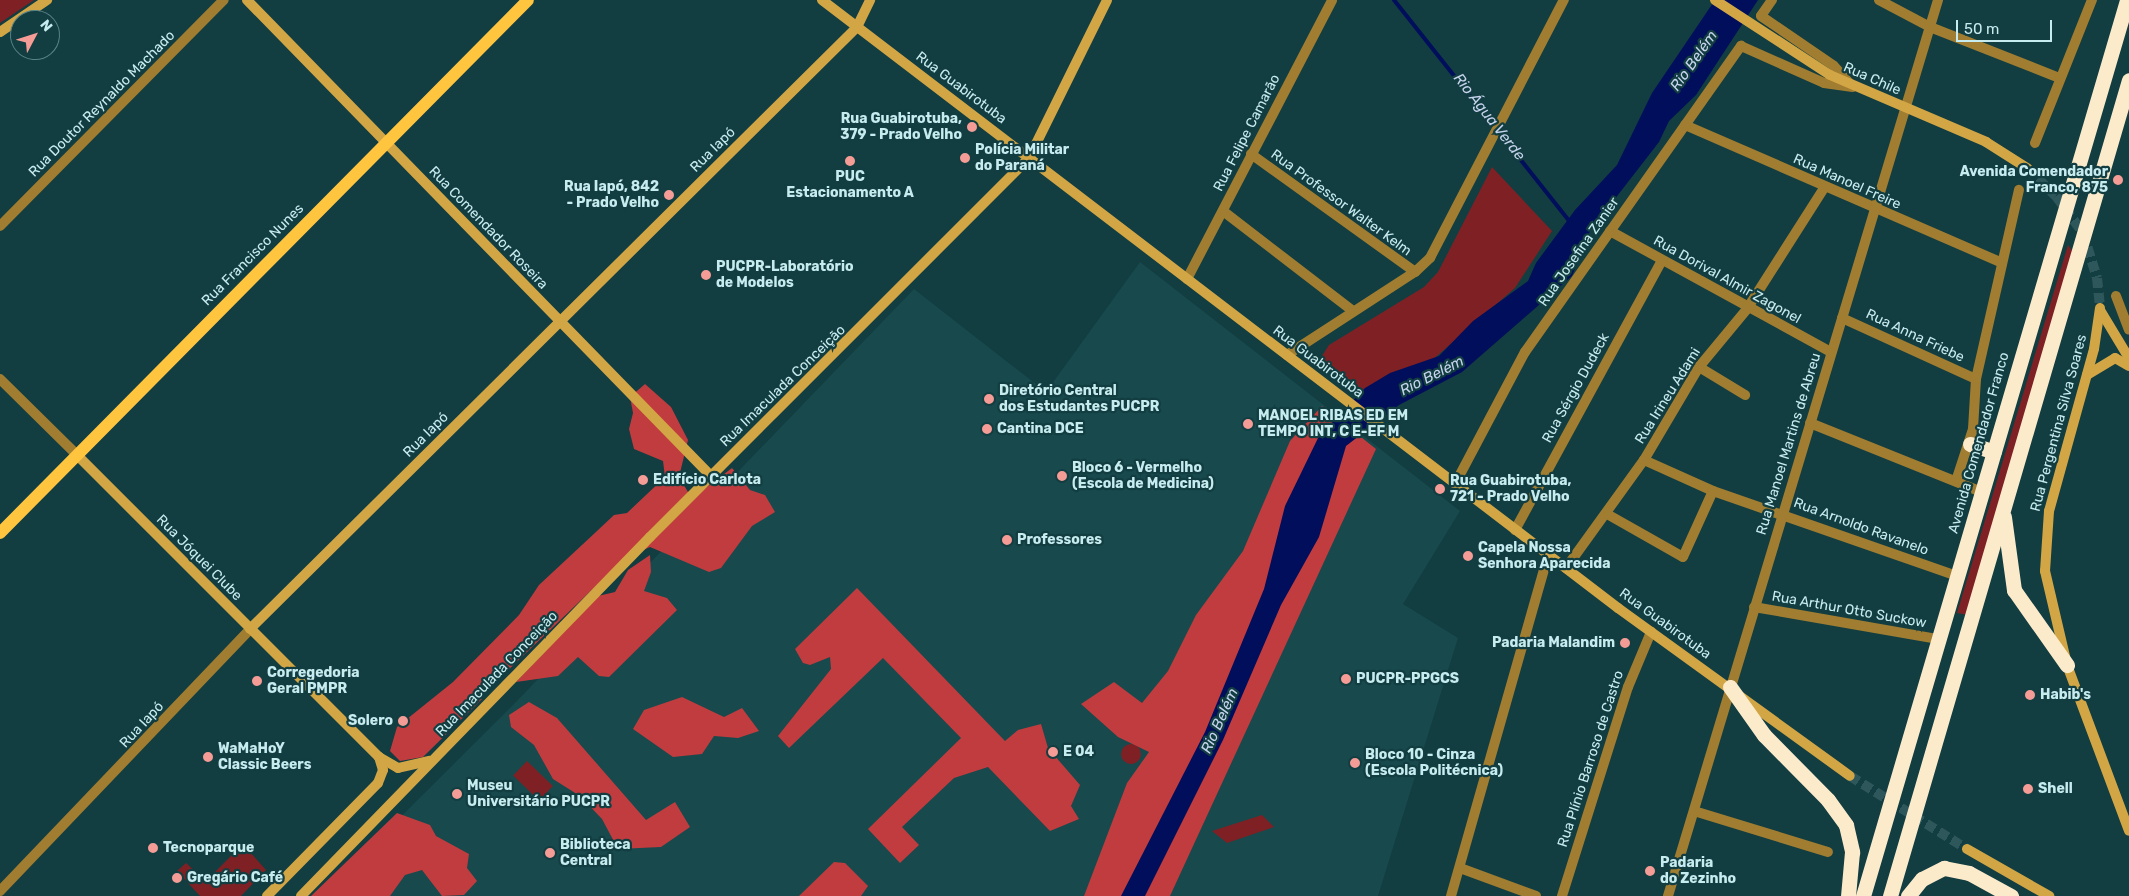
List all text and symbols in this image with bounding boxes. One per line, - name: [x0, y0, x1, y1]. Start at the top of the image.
- north arrow: [10, 10, 60, 60]
- scale bar: [1959, 10, 2055, 42]
- text: N: [36, 16, 56, 35]
- text: 50 m: [1964, 20, 1999, 38]
- street label: Rua Doutor Reynaldo Machado: [25, 27, 179, 181]
- water label: Rio Belém: [1667, 27, 1721, 95]
- street label: Rua Guabirotuba: [912, 48, 1010, 128]
- street label: Rua Chile: [1841, 59, 1903, 99]
- water label: Rio Água Verde: [1449, 69, 1529, 165]
- street label: Rua Felipe Camarão: [1210, 72, 1284, 194]
- place label: Rua Guabirotuba, 379 - Prado Velho: [840, 111, 962, 144]
- marker: Rua Guabirotuba, 379 - Prado Velho: [966, 121, 978, 133]
- street label: Rua Iapó: [687, 124, 739, 176]
- place label: Polícia Militar do Paraná: [975, 142, 1069, 174]
- street label: Rua Professor Walter Kelm: [1267, 146, 1415, 260]
- street label: Rua Manoel Freire: [1791, 151, 1903, 213]
- marker: Polícia Militar do Paraná: [959, 152, 971, 164]
- marker: PUC Estacionamento A: [844, 155, 856, 167]
- street label: Rua Comendador Roseira: [425, 163, 551, 293]
- place label: Avenida Comendador Franco, 875: [1960, 164, 2108, 196]
- place label: PUC Estacionamento A: [786, 169, 914, 202]
- marker: Avenida Comendador Franco, 875: [2112, 174, 2124, 186]
- place label: Rua Iapó, 842 - Prado Velho: [564, 179, 659, 212]
- marker: Rua Iapó, 842 - Prado Velho: [663, 189, 675, 201]
- street label: Rua Josefina Zanier: [1535, 194, 1623, 310]
- street label: Rua Francisco Nunes: [199, 201, 307, 309]
- street label: Rua Dorival Almir Zagonel: [1650, 232, 1804, 328]
- place label: PUCPR-Laboratório de Modelos: [716, 259, 853, 292]
- marker: PUCPR-Laboratório de Modelos: [700, 269, 712, 281]
- street label: Rua Anna Friebe: [1863, 306, 1967, 366]
- street label: Rua Imaculada Conceição: [717, 322, 849, 450]
- street label: Rua Guabirotuba: [1269, 322, 1367, 402]
- street label: Rua Sérgio Dudeck: [1539, 330, 1613, 446]
- street label: Rua Pergentina Silva Soares: [2027, 333, 2091, 513]
- street label: Rua Irineu Adami: [1632, 345, 1704, 447]
- street label: Avenida Comendador Franco: [1945, 350, 2013, 536]
- street label: Rua Manoel Martins de Abreu: [1753, 351, 1825, 537]
- water label: Rio Belém: [1397, 352, 1467, 400]
- place label: Diretório Central dos Estudantes PUCPR: [999, 383, 1159, 416]
- marker: Diretório Central dos Estudantes PUCPR: [983, 393, 995, 405]
- place label: MANOEL RIBAS ED EM TEMPO INT, C E-EF M: [1258, 408, 1408, 441]
- street label: Rua Iapó: [400, 409, 452, 461]
- marker: MANOEL RIBAS ED EM TEMPO INT, C E-EF M: [1242, 418, 1254, 430]
- place label: Cantina DCE: [997, 421, 1084, 437]
- marker: Cantina DCE: [981, 423, 993, 435]
- place label: Bloco 6 - Vermelho (Escola de Medicina): [1072, 460, 1214, 492]
- marker: Bloco 6 - Vermelho (Escola de Medicina): [1056, 470, 1068, 482]
- place label: Edifício Carlota: [653, 472, 761, 488]
- place label: Rua Guabirotuba, 721 - Prado Velho: [1450, 473, 1571, 506]
- marker: Edifício Carlota: [637, 474, 649, 486]
- marker: Rua Guabirotuba, 721 - Prado Velho: [1434, 483, 1446, 495]
- street label: Rua Arnoldo Ravanelo: [1791, 495, 1931, 559]
- street label: Rua Jóquei Clube: [153, 512, 245, 604]
- place label: Professores: [1017, 532, 1102, 548]
- marker: Professores: [1001, 534, 1013, 546]
- place label: Capela Nossa Senhora Aparecida: [1478, 540, 1611, 572]
- marker: Capela Nossa Senhora Aparecida: [1462, 550, 1474, 562]
- street label: Rua Guabirotuba: [1616, 585, 1714, 663]
- street label: Rua Arthur Otto Suckow: [1770, 588, 1928, 632]
- street label: Rua Imaculada Conceição: [433, 608, 561, 740]
- place label: Padaria Malandim: [1492, 635, 1615, 651]
- marker: Padaria Malandim: [1619, 637, 1631, 649]
- place label: Corregedoria Geral PMPR: [267, 665, 360, 698]
- street label: Rua Plínio Barroso de Castro: [1554, 669, 1628, 849]
- place label: PUCPR-PPGCS: [1356, 671, 1459, 687]
- marker: PUCPR-PPGCS: [1340, 673, 1352, 685]
- marker: Corregedoria Geral PMPR: [251, 675, 263, 687]
- water label: Rio Belém: [1198, 686, 1242, 756]
- place label: Habib's: [2040, 687, 2091, 703]
- marker: Habib's: [2024, 689, 2036, 701]
- street label: Rua Iapó: [117, 699, 167, 751]
- place label: Solero: [348, 713, 393, 729]
- marker: Solero: [397, 715, 409, 727]
- place label: WaMaHoY Classic Beers: [218, 741, 311, 774]
- place label: E 04: [1063, 744, 1094, 760]
- marker: E 04: [1047, 746, 1059, 758]
- place label: Bloco 10 - Cinza (Escola Politécnica): [1365, 747, 1503, 780]
- marker: WaMaHoY Classic Beers: [202, 751, 214, 763]
- marker: Bloco 10 - Cinza (Escola Politécnica): [1349, 757, 1361, 769]
- place label: Museu Universitário PUCPR: [467, 778, 610, 810]
- place label: Shell: [2038, 781, 2073, 797]
- marker: Shell: [2022, 783, 2034, 795]
- marker: Museu Universitário PUCPR: [451, 788, 463, 800]
- place label: Biblioteca Central: [560, 837, 631, 870]
- place label: Tecnoparque: [163, 840, 254, 856]
- marker: Tecnoparque: [147, 842, 159, 854]
- marker: Biblioteca Central: [544, 847, 556, 859]
- place label: Padaria do Zezinho: [1660, 855, 1736, 888]
- marker: Padaria do Zezinho: [1644, 865, 1656, 877]
- place label: Gregário Café: [187, 870, 283, 886]
- marker: Gregário Café: [171, 872, 183, 884]

